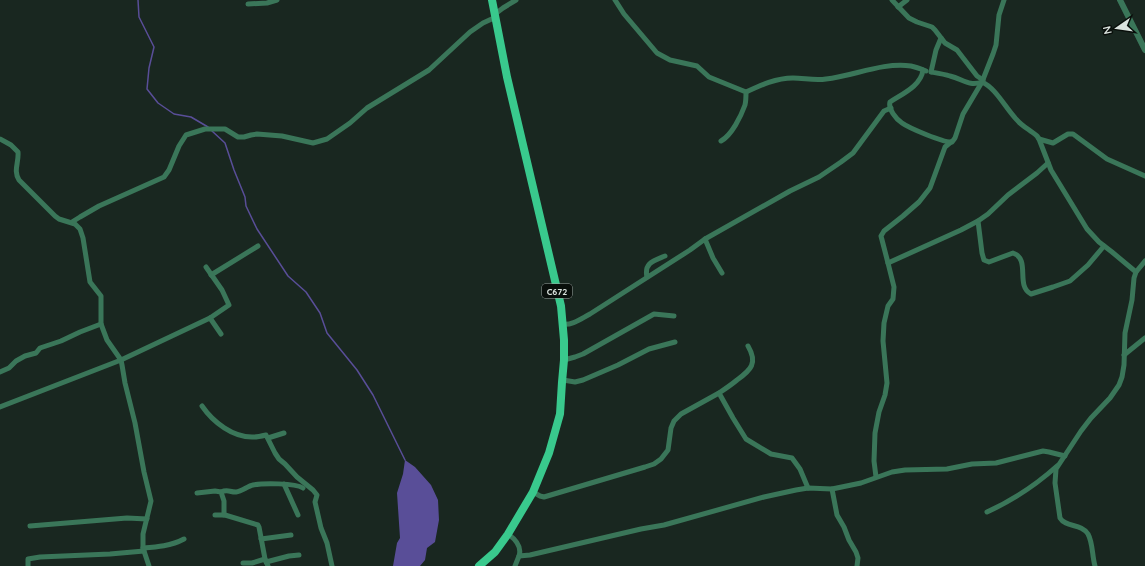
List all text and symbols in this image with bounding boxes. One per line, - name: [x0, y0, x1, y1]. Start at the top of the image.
- north arrow: [1097, 8, 1137, 48]
- text: N: [1100, 25, 1115, 36]
- road number: C672: [542, 284, 572, 298]

